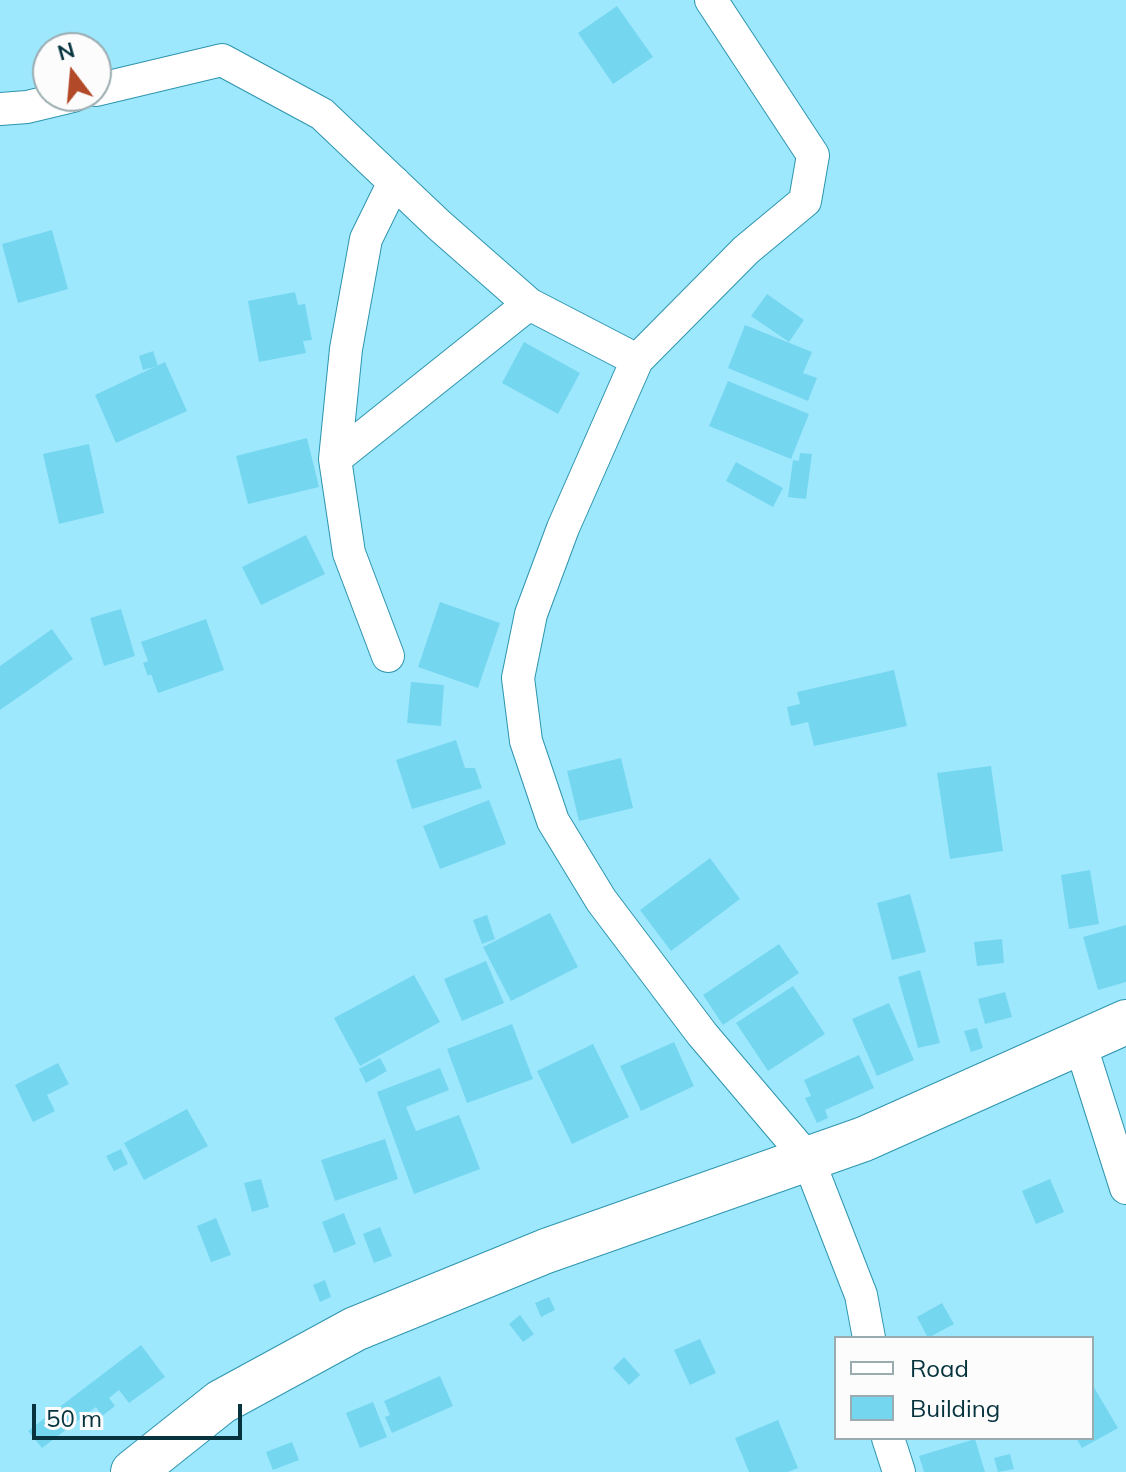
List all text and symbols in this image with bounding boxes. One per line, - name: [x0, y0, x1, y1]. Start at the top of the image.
- north arrow: [32, 32, 112, 112]
- text: N: [54, 35, 78, 67]
- legend: [834, 1336, 1094, 1440]
- text: Road: [910, 1353, 969, 1383]
- scale bar: [36, 1388, 246, 1438]
- text: Building: [910, 1393, 1000, 1423]
- text: 50 m: [46, 1403, 102, 1433]

